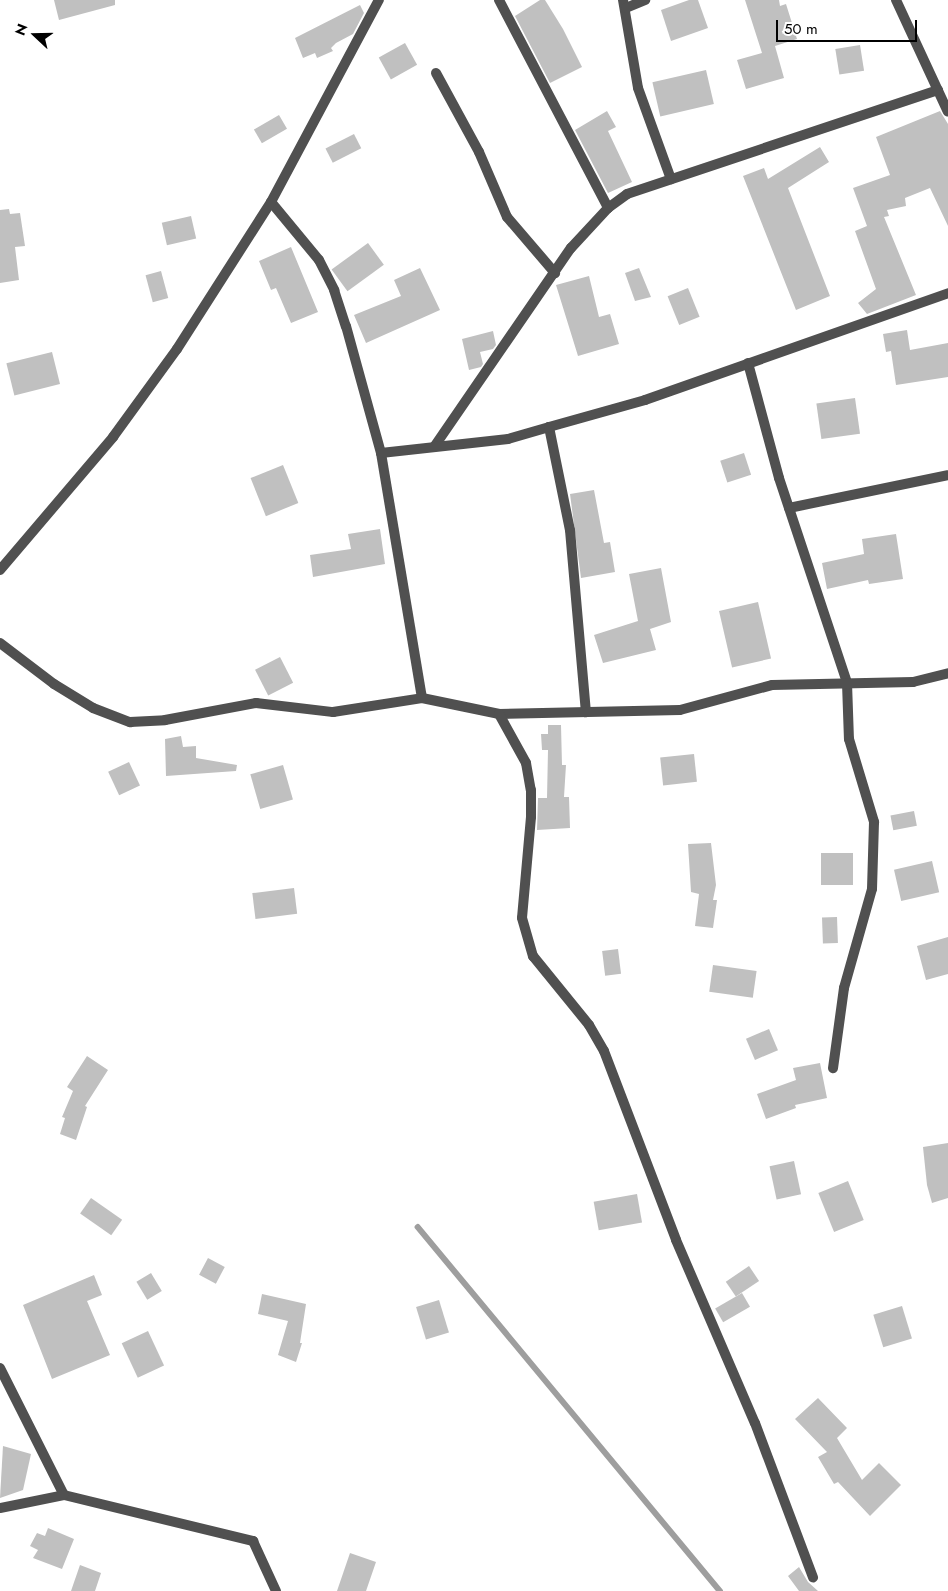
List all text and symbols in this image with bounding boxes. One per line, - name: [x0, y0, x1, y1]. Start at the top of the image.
- north arrow: [10, 10, 60, 60]
- scale bar: [778, 10, 919, 42]
- text: 50 m: [784, 18, 818, 40]
- text: N: [10, 21, 32, 38]

